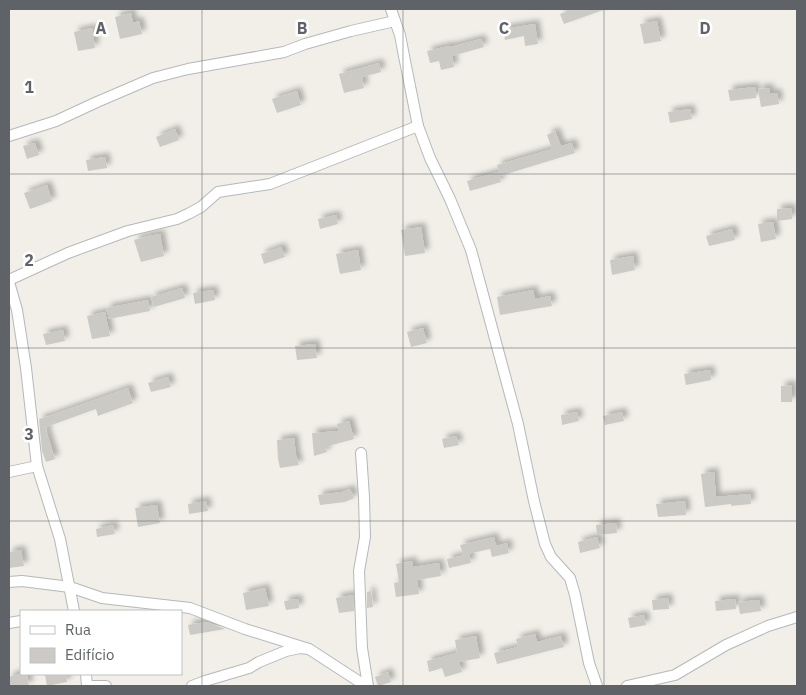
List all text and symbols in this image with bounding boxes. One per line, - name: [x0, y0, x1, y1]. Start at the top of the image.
- text: A: [96, 18, 107, 38]
- text: B: [297, 18, 308, 38]
- text: C: [499, 18, 509, 38]
- text: D: [699, 18, 711, 38]
- text: 1: [24, 77, 34, 97]
- text: 2: [24, 250, 34, 270]
- text: 3: [24, 424, 34, 444]
- legend: [20, 610, 182, 675]
- text: Rua: [65, 620, 91, 639]
- text: Edifício: [65, 645, 114, 664]

